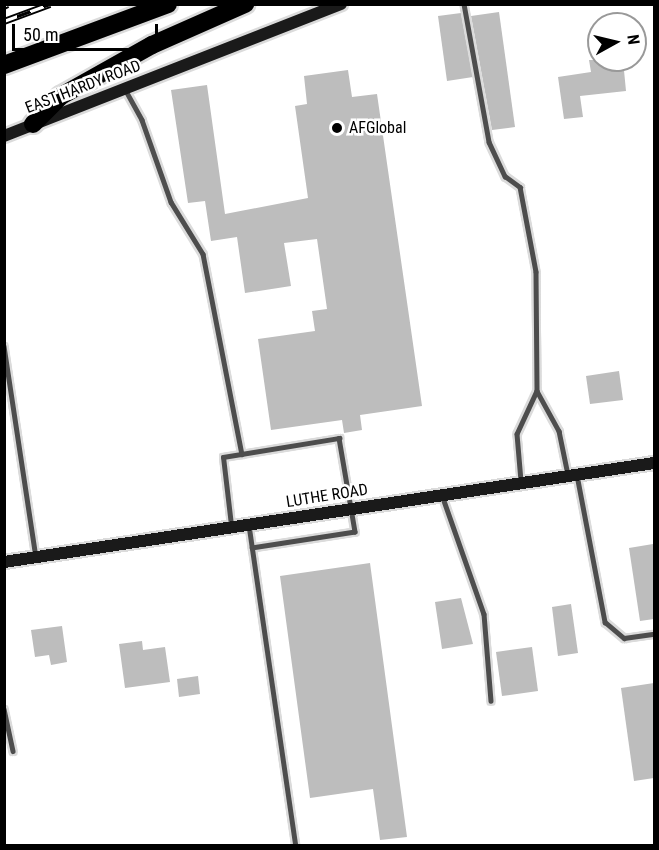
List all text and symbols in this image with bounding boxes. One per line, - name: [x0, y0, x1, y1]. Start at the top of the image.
- scale bar: [15, 12, 160, 50]
- north arrow: [587, 12, 647, 72]
- text: 50 m: [23, 24, 58, 45]
- text: N: [623, 34, 643, 46]
- street label: EAST HARDY ROAD: [22, 56, 144, 118]
- place label: AFGlobal: [349, 118, 406, 138]
- marker: AFGlobal: [330, 121, 344, 135]
- street label: LUTHE ROAD: [285, 480, 369, 512]

